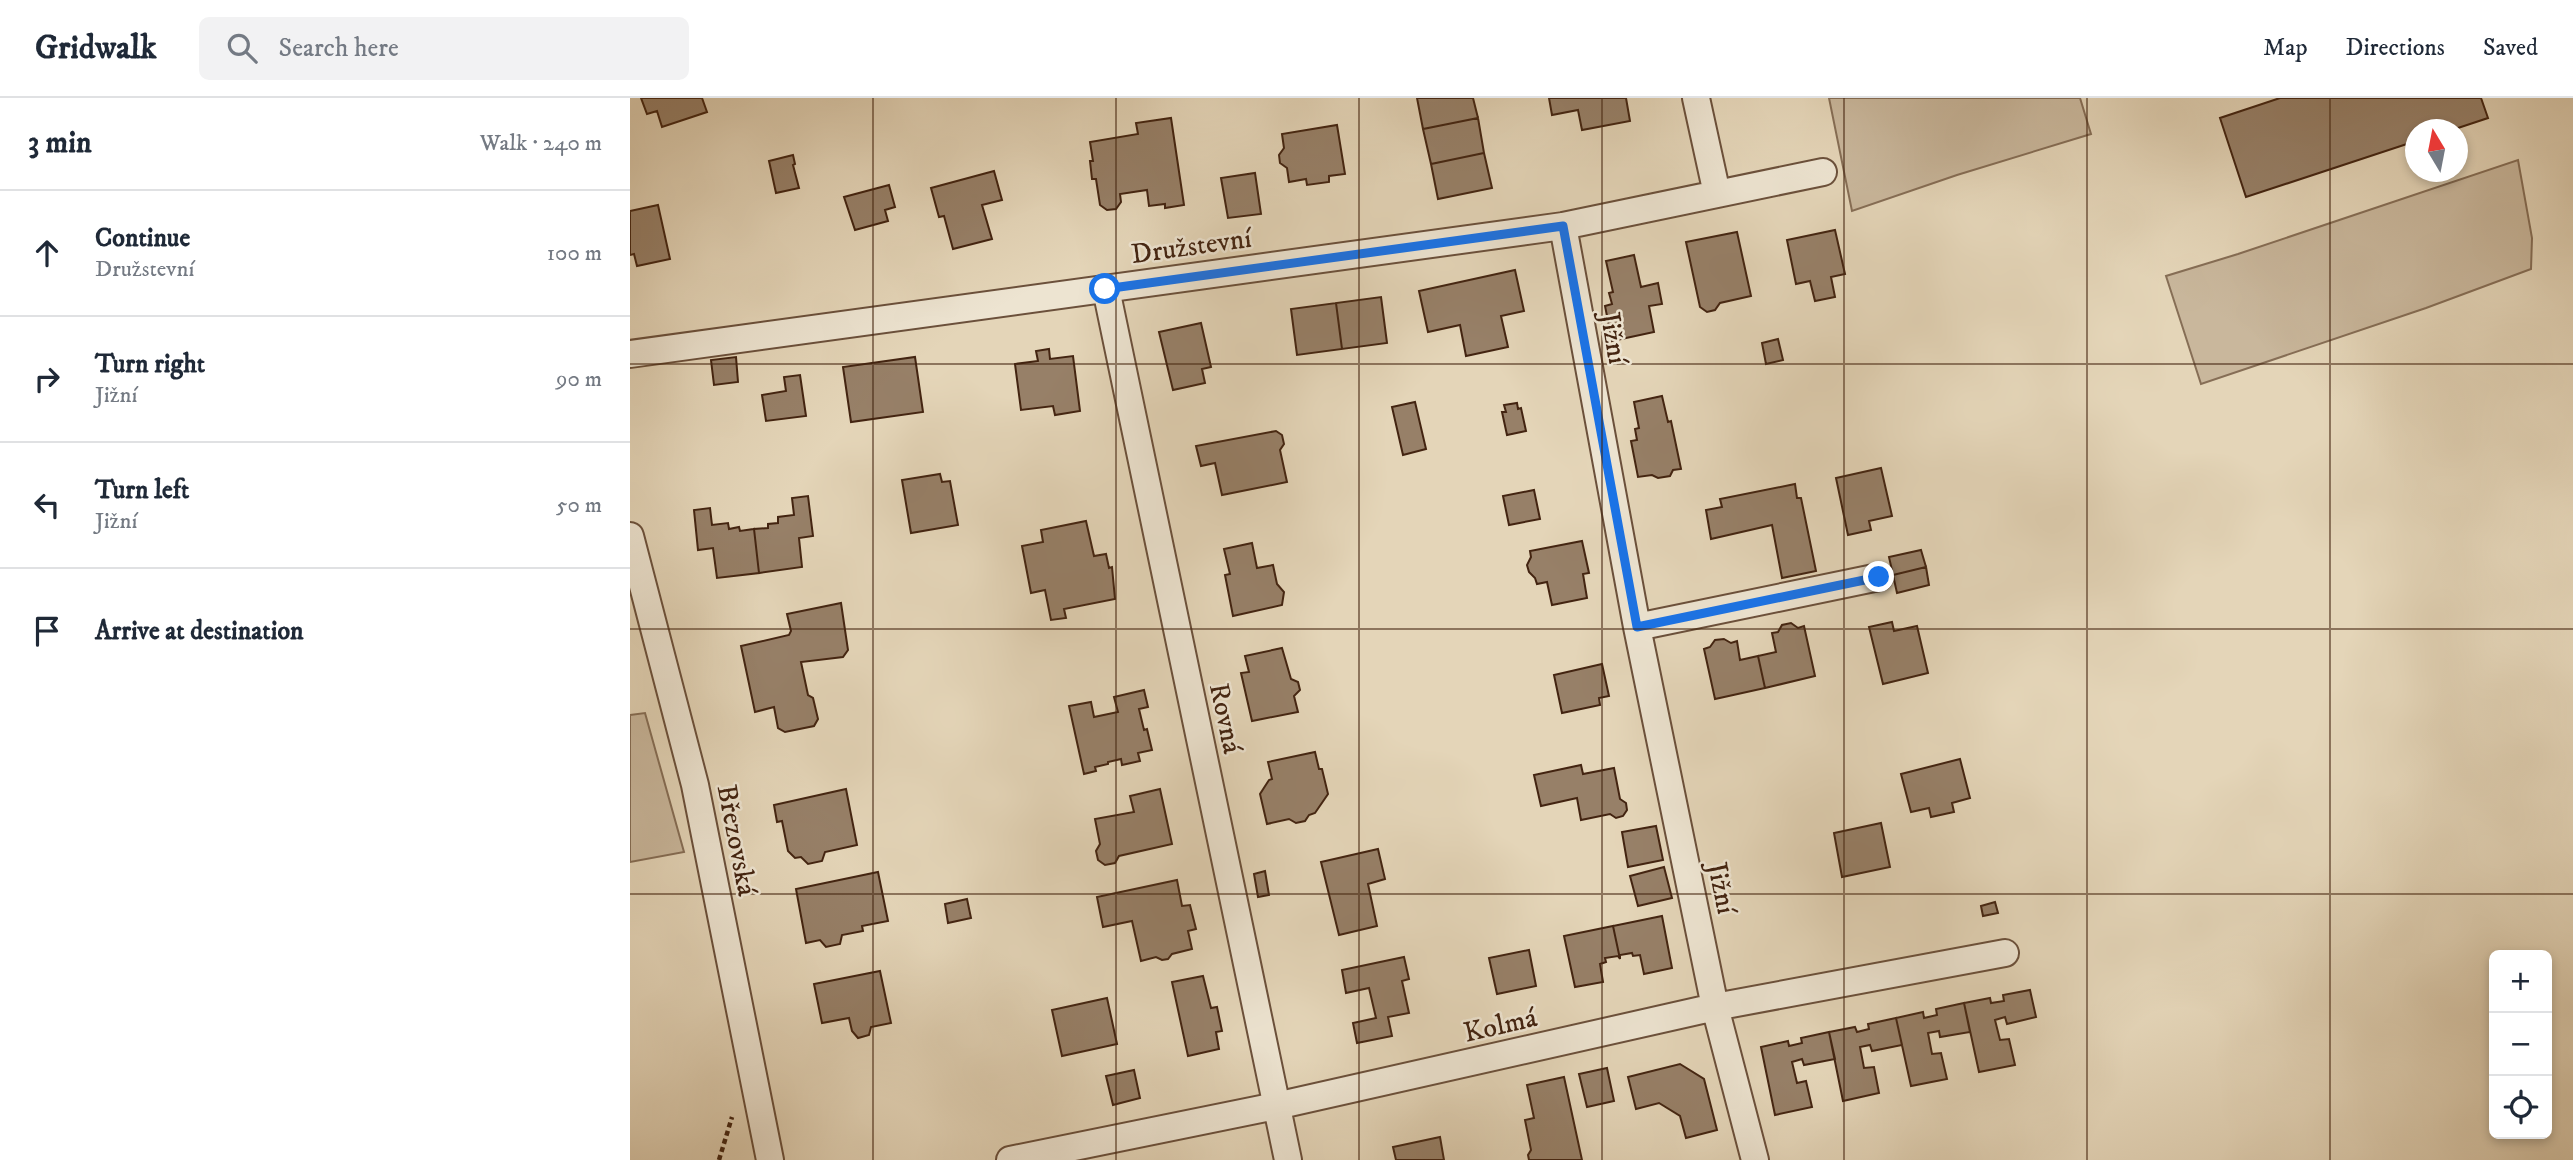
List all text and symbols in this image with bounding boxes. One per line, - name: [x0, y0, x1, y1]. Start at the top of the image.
- search box: [199, 17, 689, 80]
- text: Gridwalk: [35, 28, 157, 69]
- icon: search: [223, 29, 261, 67]
- text: Search here: [279, 32, 399, 65]
- text: Map: [2263, 33, 2308, 63]
- text: Directions: [2346, 33, 2445, 63]
- text: Saved: [2483, 33, 2538, 63]
- north arrow: [2405, 119, 2468, 182]
- text: 3 min: [28, 125, 92, 162]
- text: Walk · 240 m: [480, 129, 602, 158]
- street label: Družstevní: [1129, 220, 1255, 272]
- text: Continue: [95, 222, 190, 255]
- icon: ahead: [28, 234, 66, 272]
- text: 100 m: [547, 239, 602, 268]
- text: Družstevní: [95, 255, 194, 284]
- route start: [1089, 273, 1120, 304]
- street label: Jižní: [1591, 307, 1636, 369]
- text: Turn right: [95, 348, 205, 381]
- icon: right: [28, 360, 66, 398]
- text: 90 m: [556, 365, 602, 394]
- text: Jižní: [95, 381, 138, 410]
- text: Turn left: [95, 474, 189, 507]
- icon: left: [28, 486, 66, 524]
- text: 50 m: [556, 491, 602, 520]
- text: Jižní: [95, 507, 138, 536]
- route end: [1863, 561, 1894, 592]
- icon: arrive: [28, 612, 66, 650]
- text: Arrive at destination: [95, 615, 304, 648]
- street label: Rovná: [1201, 680, 1250, 757]
- street label: Březovská: [709, 782, 764, 899]
- street label: Jižní: [1698, 856, 1744, 919]
- map controls: [2489, 950, 2552, 1139]
- button: +: [2489, 950, 2552, 1013]
- street label: Kolmá: [1460, 1000, 1541, 1051]
- button: −: [2489, 1013, 2552, 1076]
- button: locate: [2489, 1076, 2552, 1139]

